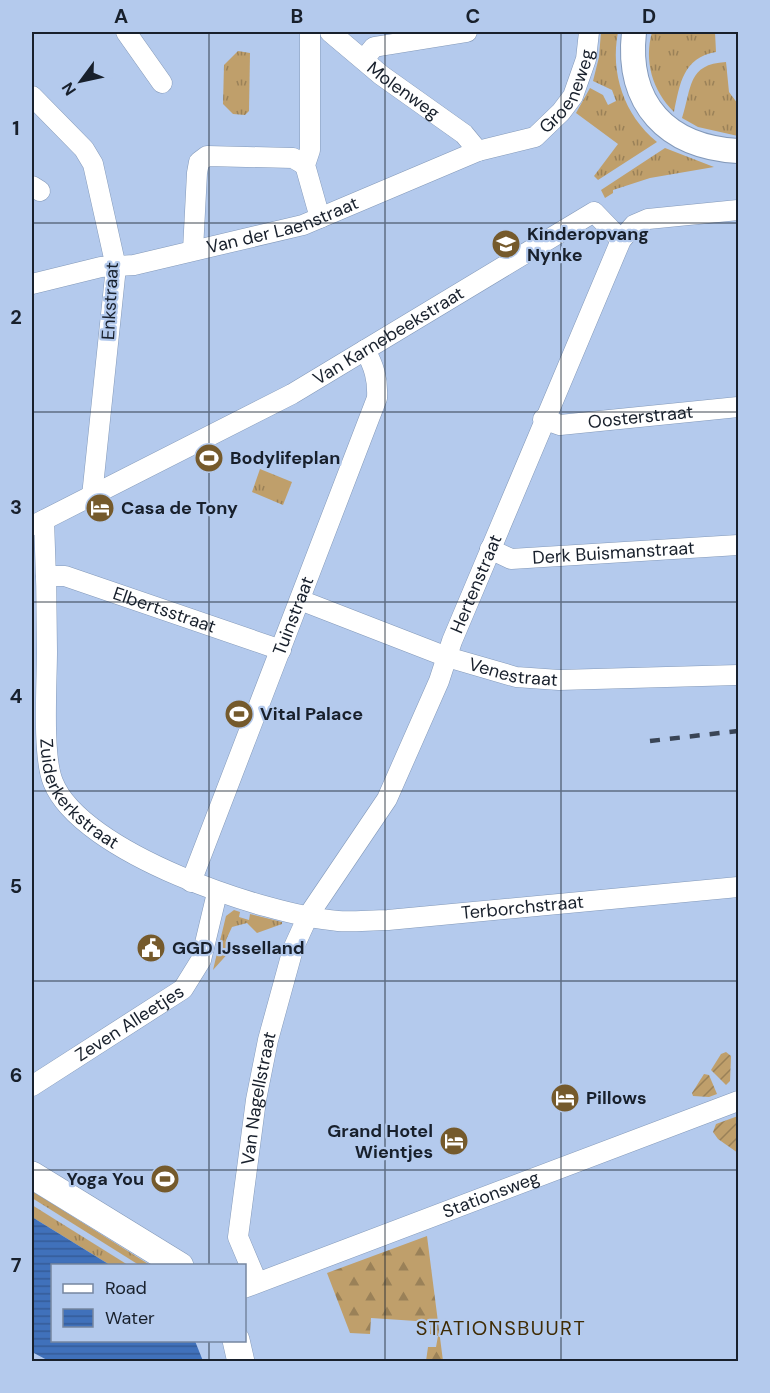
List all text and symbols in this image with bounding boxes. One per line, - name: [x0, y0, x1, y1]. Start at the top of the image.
- text: A: [114, 3, 128, 29]
- text: B: [291, 3, 303, 29]
- text: C: [466, 3, 480, 29]
- text: D: [642, 3, 656, 29]
- street label: Groeneweg: [534, 48, 599, 139]
- north arrow: [51, 51, 111, 111]
- street label: Molenweg: [362, 56, 444, 125]
- text: N: [57, 78, 81, 100]
- text: 1: [12, 115, 20, 141]
- street label: Van der Laenstraat: [204, 191, 362, 259]
- place label: Kinderopvang Nynke: [527, 222, 649, 267]
- school or university icon: Kinderopvang Nynke: [490, 228, 522, 260]
- street label: Enkstraat: [96, 262, 124, 340]
- street label: Van Karnebeekstraat: [309, 281, 468, 391]
- text: 2: [10, 304, 22, 330]
- street label: Oosterstraat: [587, 400, 694, 434]
- sports icon: Bodylifeplan: [193, 442, 225, 474]
- place label: Bodylifeplan: [230, 446, 340, 470]
- hotel icon: Casa de Tony: [84, 492, 116, 524]
- text: 3: [10, 494, 22, 520]
- place label: Casa de Tony: [121, 496, 238, 520]
- street label: Hertenstraat: [445, 531, 508, 637]
- street label: Derk Buismanstraat: [532, 536, 695, 570]
- street label: Tuinstraat: [267, 573, 319, 659]
- street label: Elbertsstraat: [110, 581, 219, 639]
- street label: Venestraat: [466, 652, 558, 692]
- text: 4: [10, 683, 23, 709]
- sports icon: Vital Palace: [223, 698, 255, 730]
- place label: Vital Palace: [260, 702, 363, 726]
- street label: Zuiderkerkstraat: [34, 738, 123, 855]
- text: 5: [10, 873, 22, 899]
- street label: Terborchstraat: [460, 890, 585, 925]
- public building icon: GGD IJsselland: [135, 932, 167, 964]
- place label: GGD IJsselland: [172, 936, 305, 960]
- street label: Zeven Alleetjes: [71, 979, 189, 1067]
- street label: Van Nagellstraat: [236, 1029, 282, 1167]
- text: 6: [10, 1062, 22, 1088]
- hotel icon: Pillows: [549, 1082, 581, 1114]
- place label: Pillows: [586, 1086, 647, 1110]
- place label: Grand Hotel Wientjes: [327, 1119, 433, 1164]
- hotel icon: Grand Hotel Wientjes: [438, 1125, 470, 1157]
- sports icon: Yoga You: [149, 1163, 181, 1195]
- street label: Stationsweg: [439, 1165, 543, 1224]
- place label: Yoga You: [66, 1167, 144, 1191]
- text: 7: [11, 1252, 22, 1278]
- legend: [51, 1264, 246, 1342]
- text: Road: [105, 1276, 147, 1300]
- text: Water: [105, 1306, 155, 1330]
- district label: STATIONSBUURT: [416, 1315, 586, 1341]

